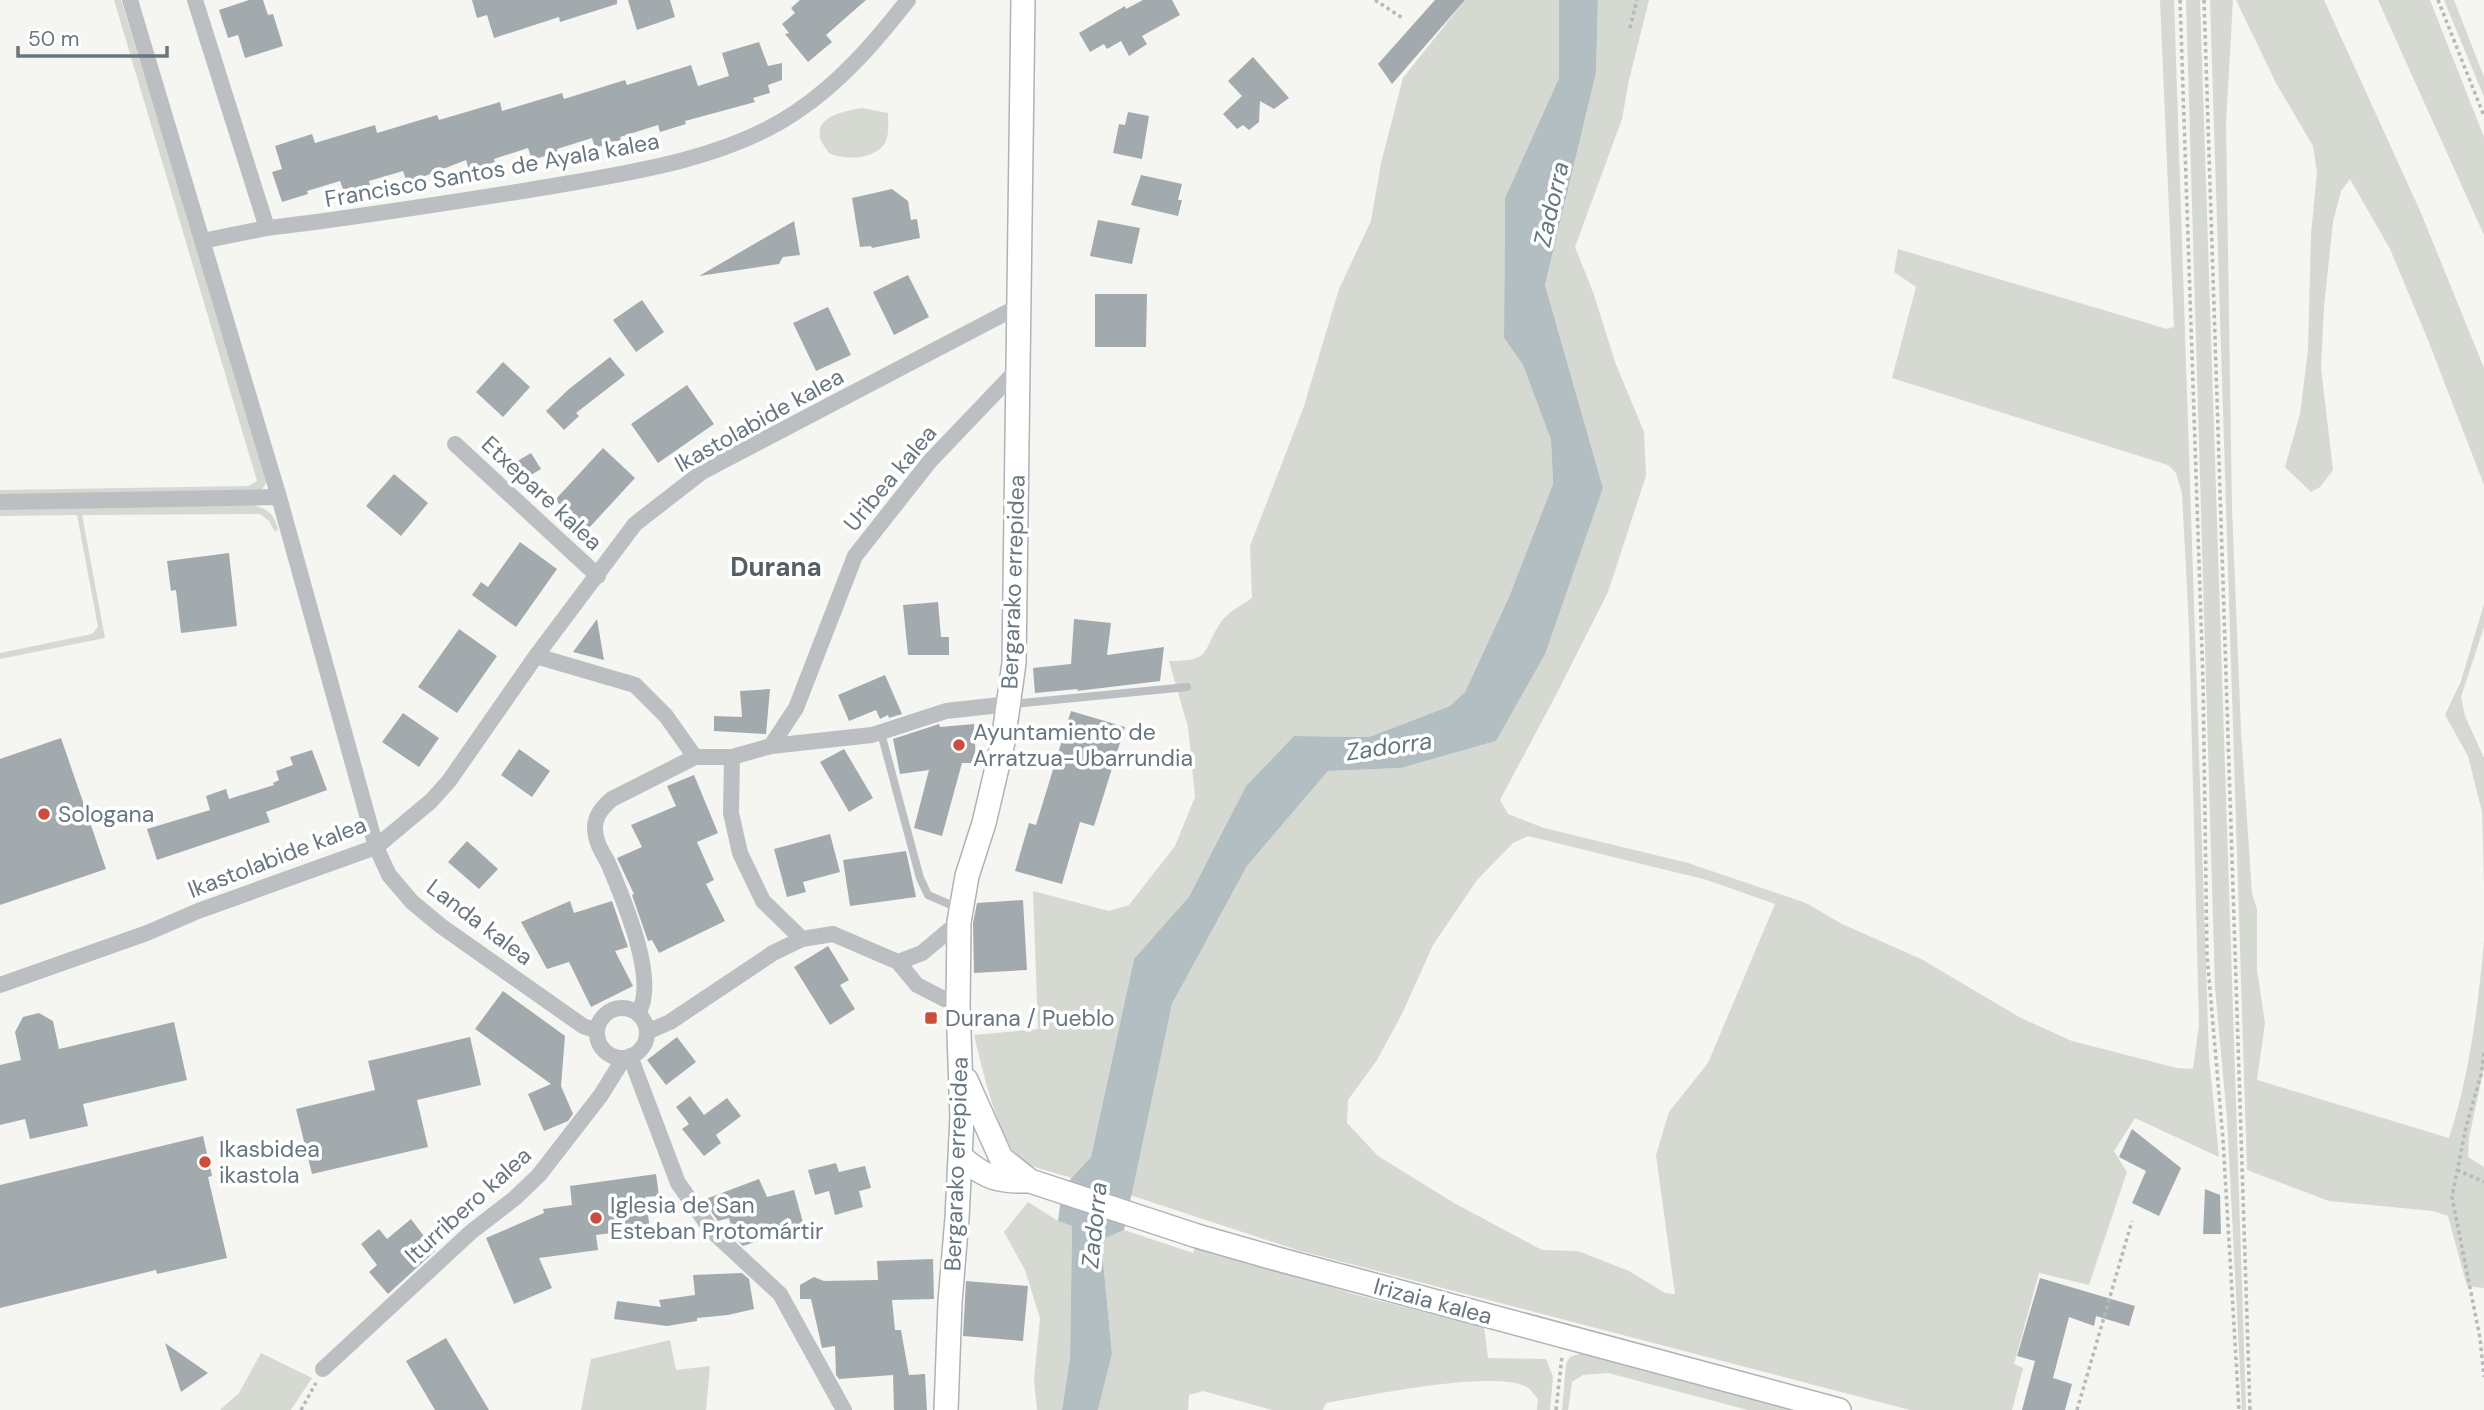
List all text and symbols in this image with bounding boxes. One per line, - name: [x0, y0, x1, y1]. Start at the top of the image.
- scale bar: [18, 14, 166, 58]
- text: 50 m: [28, 25, 79, 53]
- street label: Francisco Santos de Ayala kalea: [322, 126, 662, 214]
- water label: Zadorra: [1526, 158, 1576, 250]
- street label: Ikastolabide kalea: [669, 361, 849, 479]
- street label: Uribea kalea: [837, 419, 943, 537]
- street label: Etxepare kalea: [475, 429, 609, 557]
- street label: Bergarako errepidea: [994, 474, 1032, 690]
- district label: Durana: [730, 550, 822, 584]
- place label: Ayuntamiento de Arratzua-Ubarrundia: [973, 717, 1193, 773]
- water label: Zadorra: [1344, 725, 1434, 767]
- marker: Ayuntamiento de Arratzua-Ubarrundia: [951, 737, 967, 753]
- place label: Sologana: [58, 799, 154, 829]
- marker: Sologana: [36, 806, 52, 822]
- street label: Ikastolabide kalea: [184, 809, 370, 905]
- street label: Landa kalea: [421, 872, 539, 972]
- place label: Durana / Pueblo: [945, 1003, 1115, 1033]
- marker: Durana / Pueblo: [923, 1010, 939, 1026]
- street label: Bergarako errepidea: [937, 1056, 975, 1272]
- place label: Ikasbidea ikastola: [219, 1134, 320, 1190]
- street label: Iturribero kalea: [398, 1140, 538, 1270]
- marker: Ikasbidea ikastola: [197, 1154, 213, 1170]
- water label: Zadorra: [1074, 1180, 1114, 1270]
- place label: Iglesia de San Esteban Protomártir: [610, 1190, 824, 1246]
- marker: Iglesia de San Esteban Protomártir: [588, 1210, 604, 1226]
- street label: Irizaia kalea: [1371, 1271, 1495, 1331]

